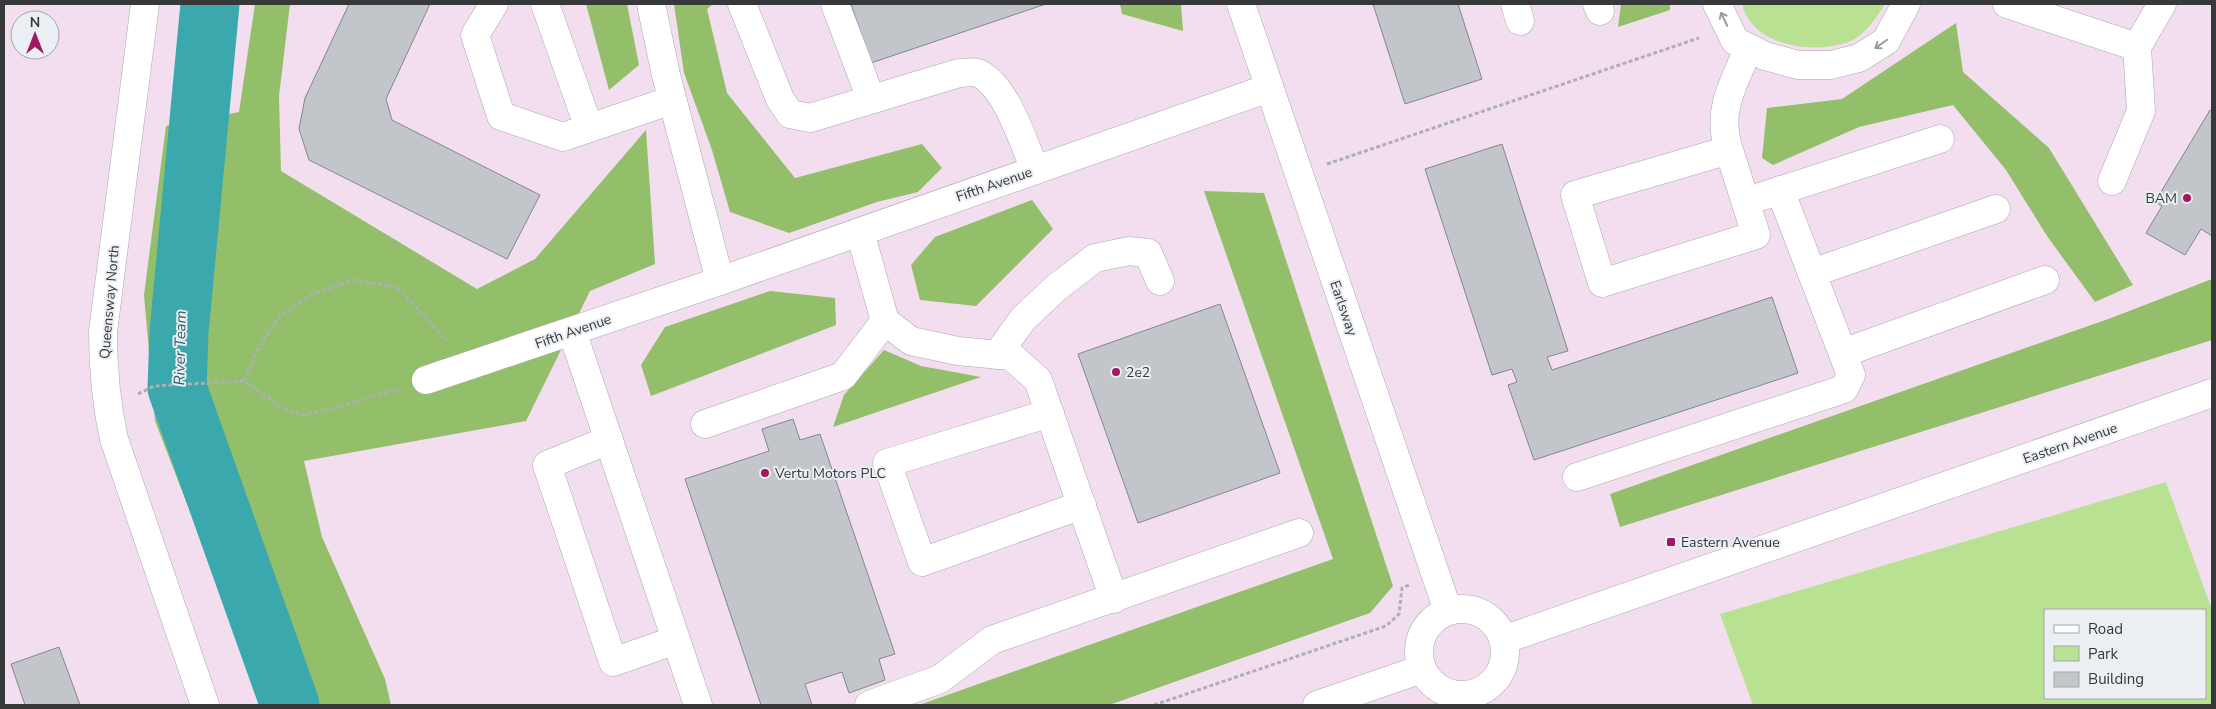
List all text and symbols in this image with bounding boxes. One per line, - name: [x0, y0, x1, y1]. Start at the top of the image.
- north arrow: [10, 10, 60, 60]
- one-way arrow: [1719, 12, 1728, 27]
- text: N: [30, 13, 40, 32]
- one-way arrow: [1874, 39, 1888, 49]
- street label: Fifth Avenue: [954, 163, 1035, 206]
- place label: BAM: [2145, 189, 2177, 208]
- marker: BAM: [2181, 192, 2193, 204]
- street label: Queensway North: [95, 244, 124, 360]
- street label: Earlsway: [1325, 278, 1362, 339]
- water label: River Team: [169, 310, 191, 386]
- street label: Fifth Avenue: [533, 310, 614, 353]
- place label: 2e2: [1126, 363, 1150, 382]
- marker: 2e2: [1110, 366, 1122, 378]
- street label: Eastern Avenue: [2020, 418, 2120, 469]
- place label: Vertu Motors PLC: [774, 464, 886, 483]
- marker: Vertu Motors PLC: [759, 467, 771, 479]
- place label: Eastern Avenue: [1681, 533, 1780, 552]
- marker: Eastern Avenue: [1665, 536, 1677, 548]
- legend: [2044, 609, 2206, 699]
- text: Road: [2088, 619, 2123, 639]
- text: Park: [2088, 644, 2118, 664]
- text: Building: [2088, 669, 2144, 689]

